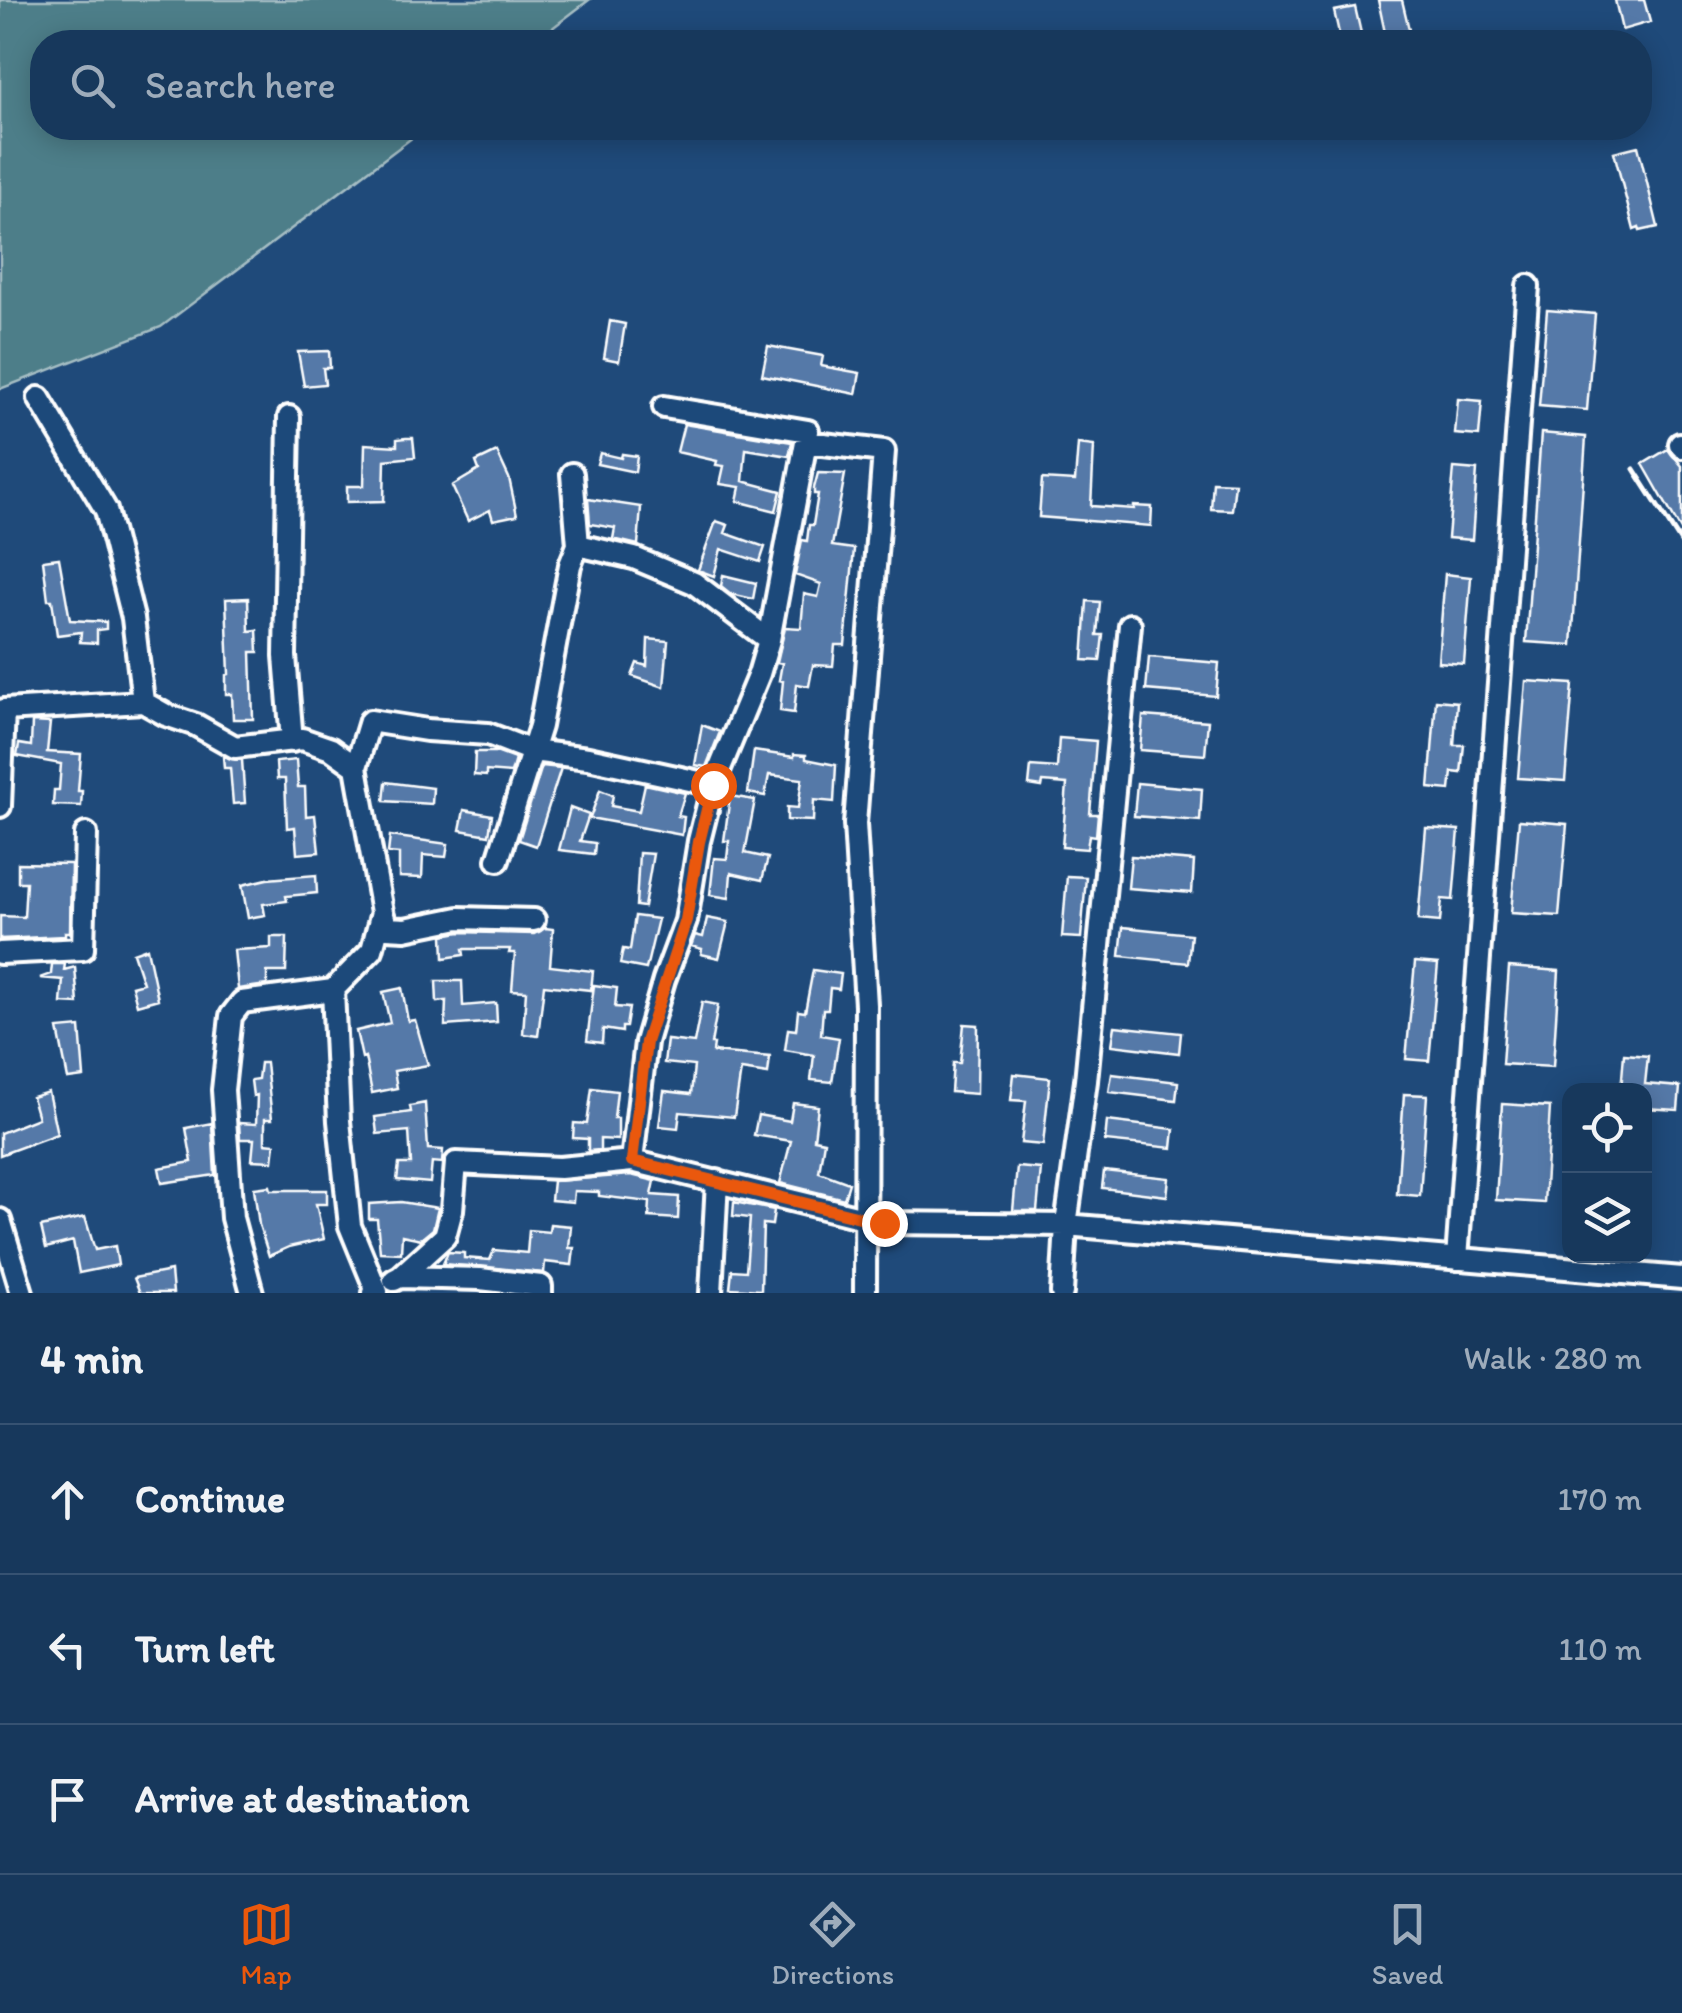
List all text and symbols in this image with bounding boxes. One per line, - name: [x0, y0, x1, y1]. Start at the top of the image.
- search box: [30, 30, 1652, 140]
- icon: search: [65, 58, 120, 113]
- text: Search here: [145, 62, 336, 108]
- route start: [691, 763, 737, 809]
- map controls: [1562, 1083, 1652, 1263]
- button: locate: [1562, 1083, 1652, 1173]
- button: layers: [1562, 1173, 1652, 1263]
- route end: [862, 1201, 908, 1247]
- text: 4 min: [40, 1333, 143, 1384]
- text: Walk · 280 m: [1463, 1339, 1642, 1377]
- icon: ahead: [40, 1472, 95, 1527]
- text: Continue: [135, 1476, 285, 1522]
- text: 170 m: [1557, 1480, 1642, 1518]
- icon: left: [40, 1622, 95, 1677]
- text: Turn left: [135, 1626, 275, 1672]
- text: 110 m: [1558, 1630, 1642, 1668]
- icon: arrive: [40, 1772, 95, 1827]
- text: Arrive at destination: [135, 1776, 470, 1822]
- tab: Map: [239, 1897, 294, 1991]
- tab: Directions: [771, 1897, 894, 1991]
- tab: Saved: [1372, 1897, 1443, 1991]

